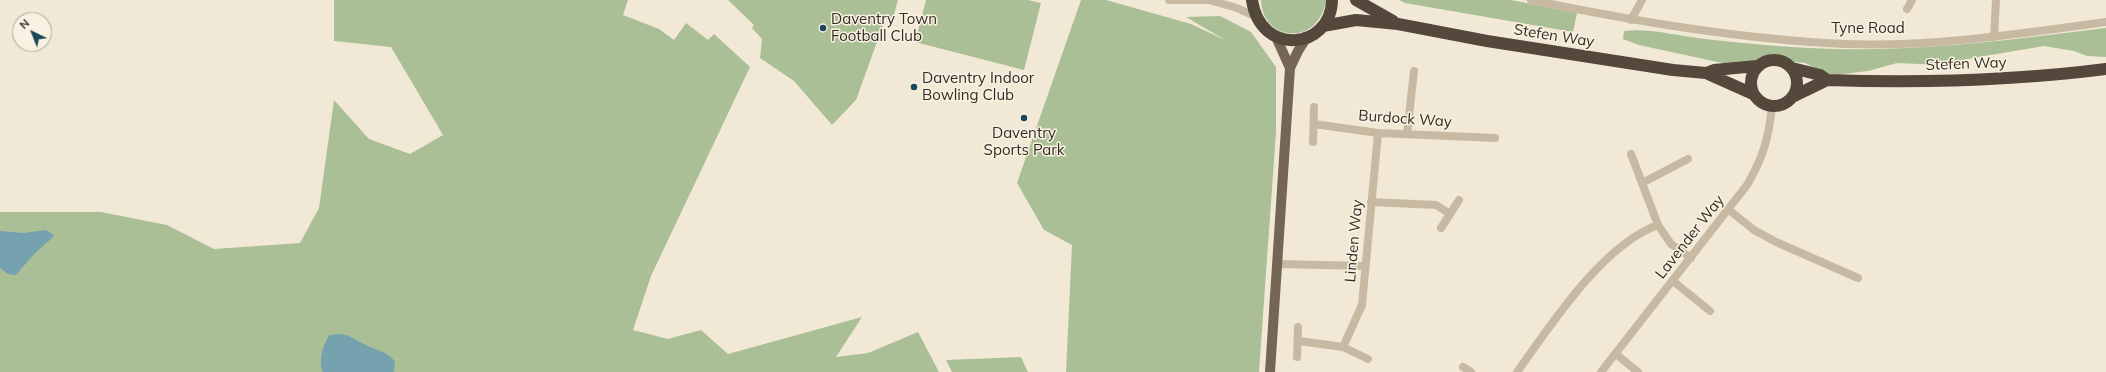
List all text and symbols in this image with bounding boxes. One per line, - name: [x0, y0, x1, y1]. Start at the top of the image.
- place label: Daventry Town Football Club: [831, 10, 937, 45]
- north arrow: [12, 12, 52, 52]
- text: N: [17, 16, 32, 32]
- street label: Tyne Road: [1831, 19, 1905, 37]
- street label: Stefen Way: [1513, 21, 1595, 51]
- marker: Daventry Town Football Club: [818, 23, 828, 33]
- street label: Stefen Way: [1925, 54, 2007, 74]
- place label: Daventry Indoor Bowling Club: [922, 69, 1034, 104]
- marker: Daventry Indoor Bowling Club: [909, 82, 919, 92]
- street label: Burdock Way: [1358, 107, 1452, 131]
- marker: Daventry Sports Park: [1019, 113, 1029, 123]
- place label: Daventry Sports Park: [984, 124, 1064, 159]
- street label: Lavender Way: [1652, 192, 1728, 282]
- street label: Linden Way: [1341, 199, 1367, 283]

